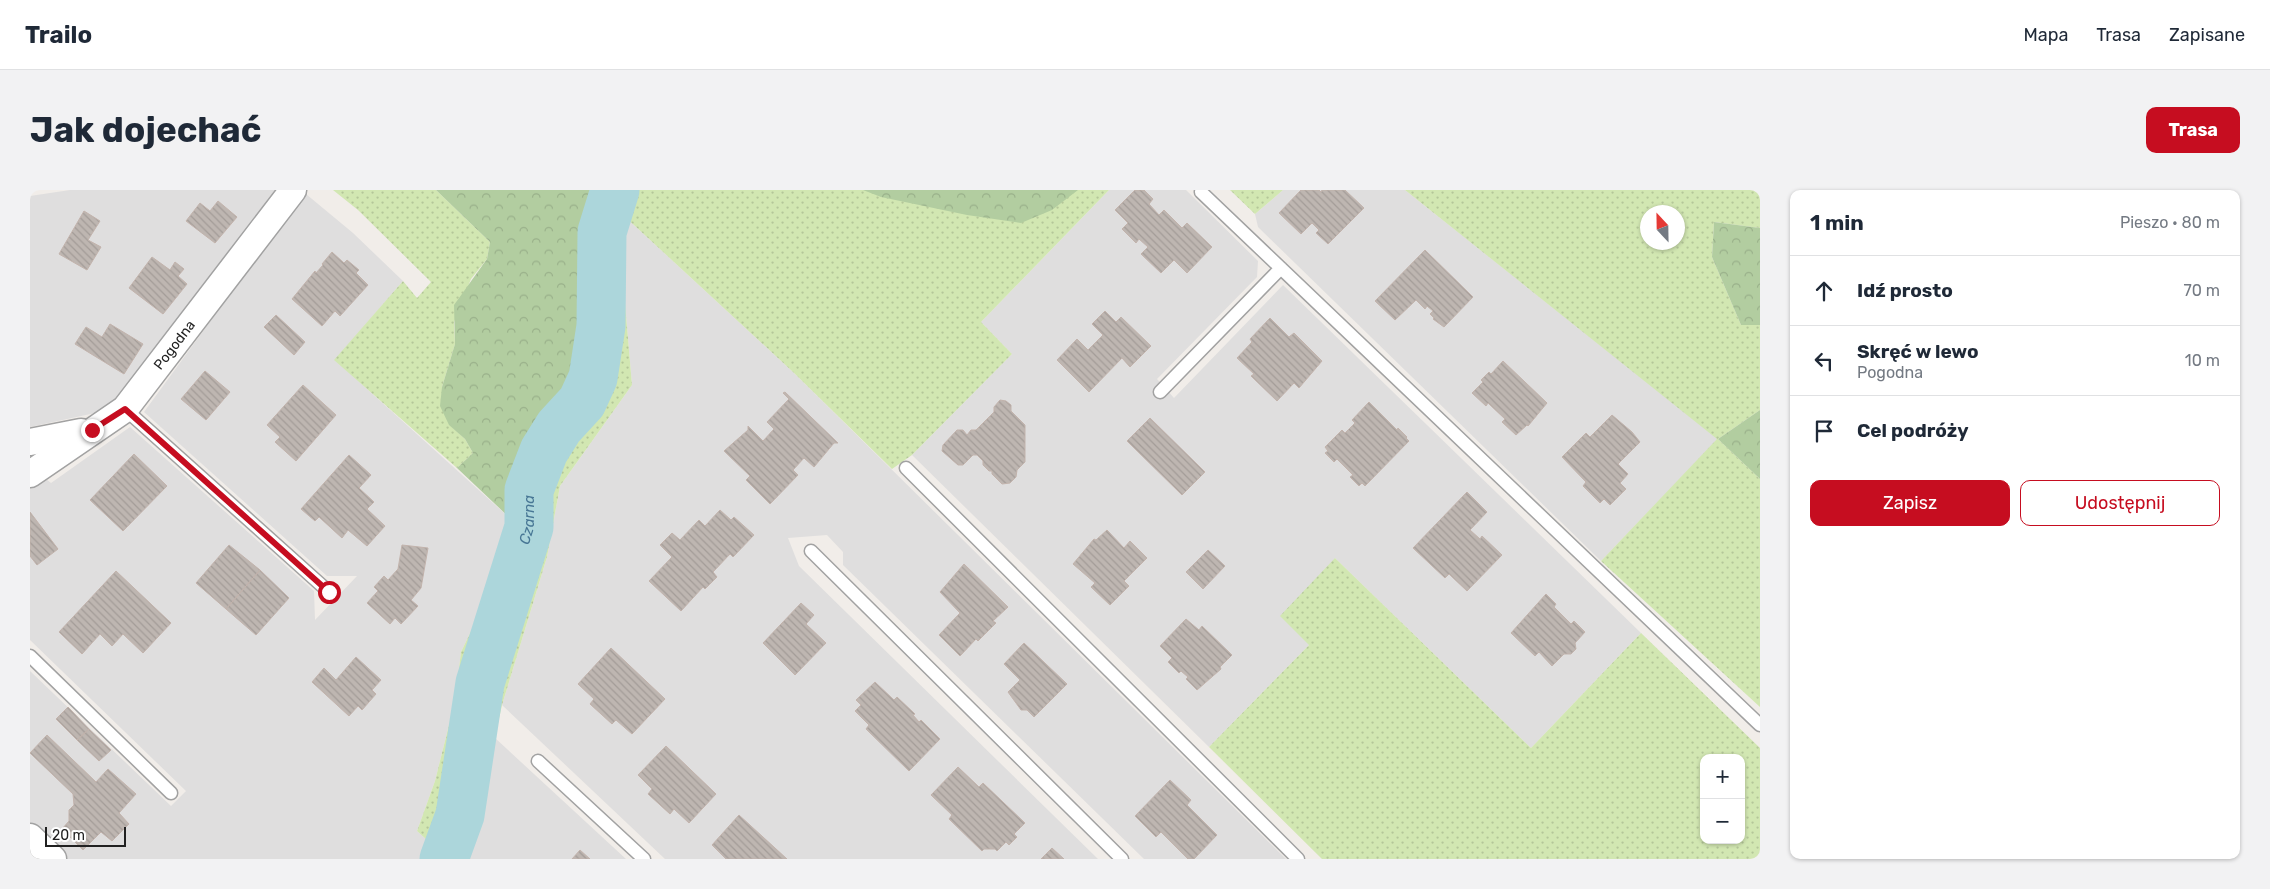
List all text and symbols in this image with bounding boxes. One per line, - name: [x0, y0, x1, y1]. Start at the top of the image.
- text: Trailo: [25, 21, 92, 49]
- text: Mapa: [2023, 24, 2068, 46]
- text: Trasa: [2096, 24, 2141, 46]
- text: Zapisane: [2169, 24, 2245, 46]
- button: Trasa: [2146, 107, 2240, 153]
- text: Jak dojechać: [30, 109, 261, 151]
- north arrow: [1640, 205, 1685, 250]
- text: 1 min: [1810, 210, 1864, 235]
- text: Pieszo · 80 m: [2120, 213, 2220, 232]
- icon: ahead: [1810, 277, 1838, 305]
- text: Idź prosto: [1857, 279, 1953, 302]
- text: 70 m: [2183, 281, 2220, 300]
- street label: Pogodna: [150, 317, 199, 373]
- text: Skręć w lewo: [1857, 340, 1979, 363]
- icon: left: [1810, 347, 1838, 375]
- text: 10 m: [2185, 351, 2220, 370]
- text: Pogodna: [1857, 363, 1923, 382]
- icon: arrive: [1810, 417, 1838, 445]
- route end: [81, 419, 104, 442]
- text: Cel podróży: [1857, 419, 1969, 442]
- button: Zapisz: [1810, 480, 2010, 526]
- button: Udostępnij: [2020, 480, 2220, 526]
- water label: Czarna: [515, 495, 538, 547]
- route start: [318, 581, 341, 604]
- map controls: [1700, 754, 1745, 844]
- button: +: [1700, 754, 1745, 799]
- button: −: [1700, 799, 1745, 844]
- scale bar: [45, 824, 126, 847]
- text: 20 m: [52, 827, 85, 844]

